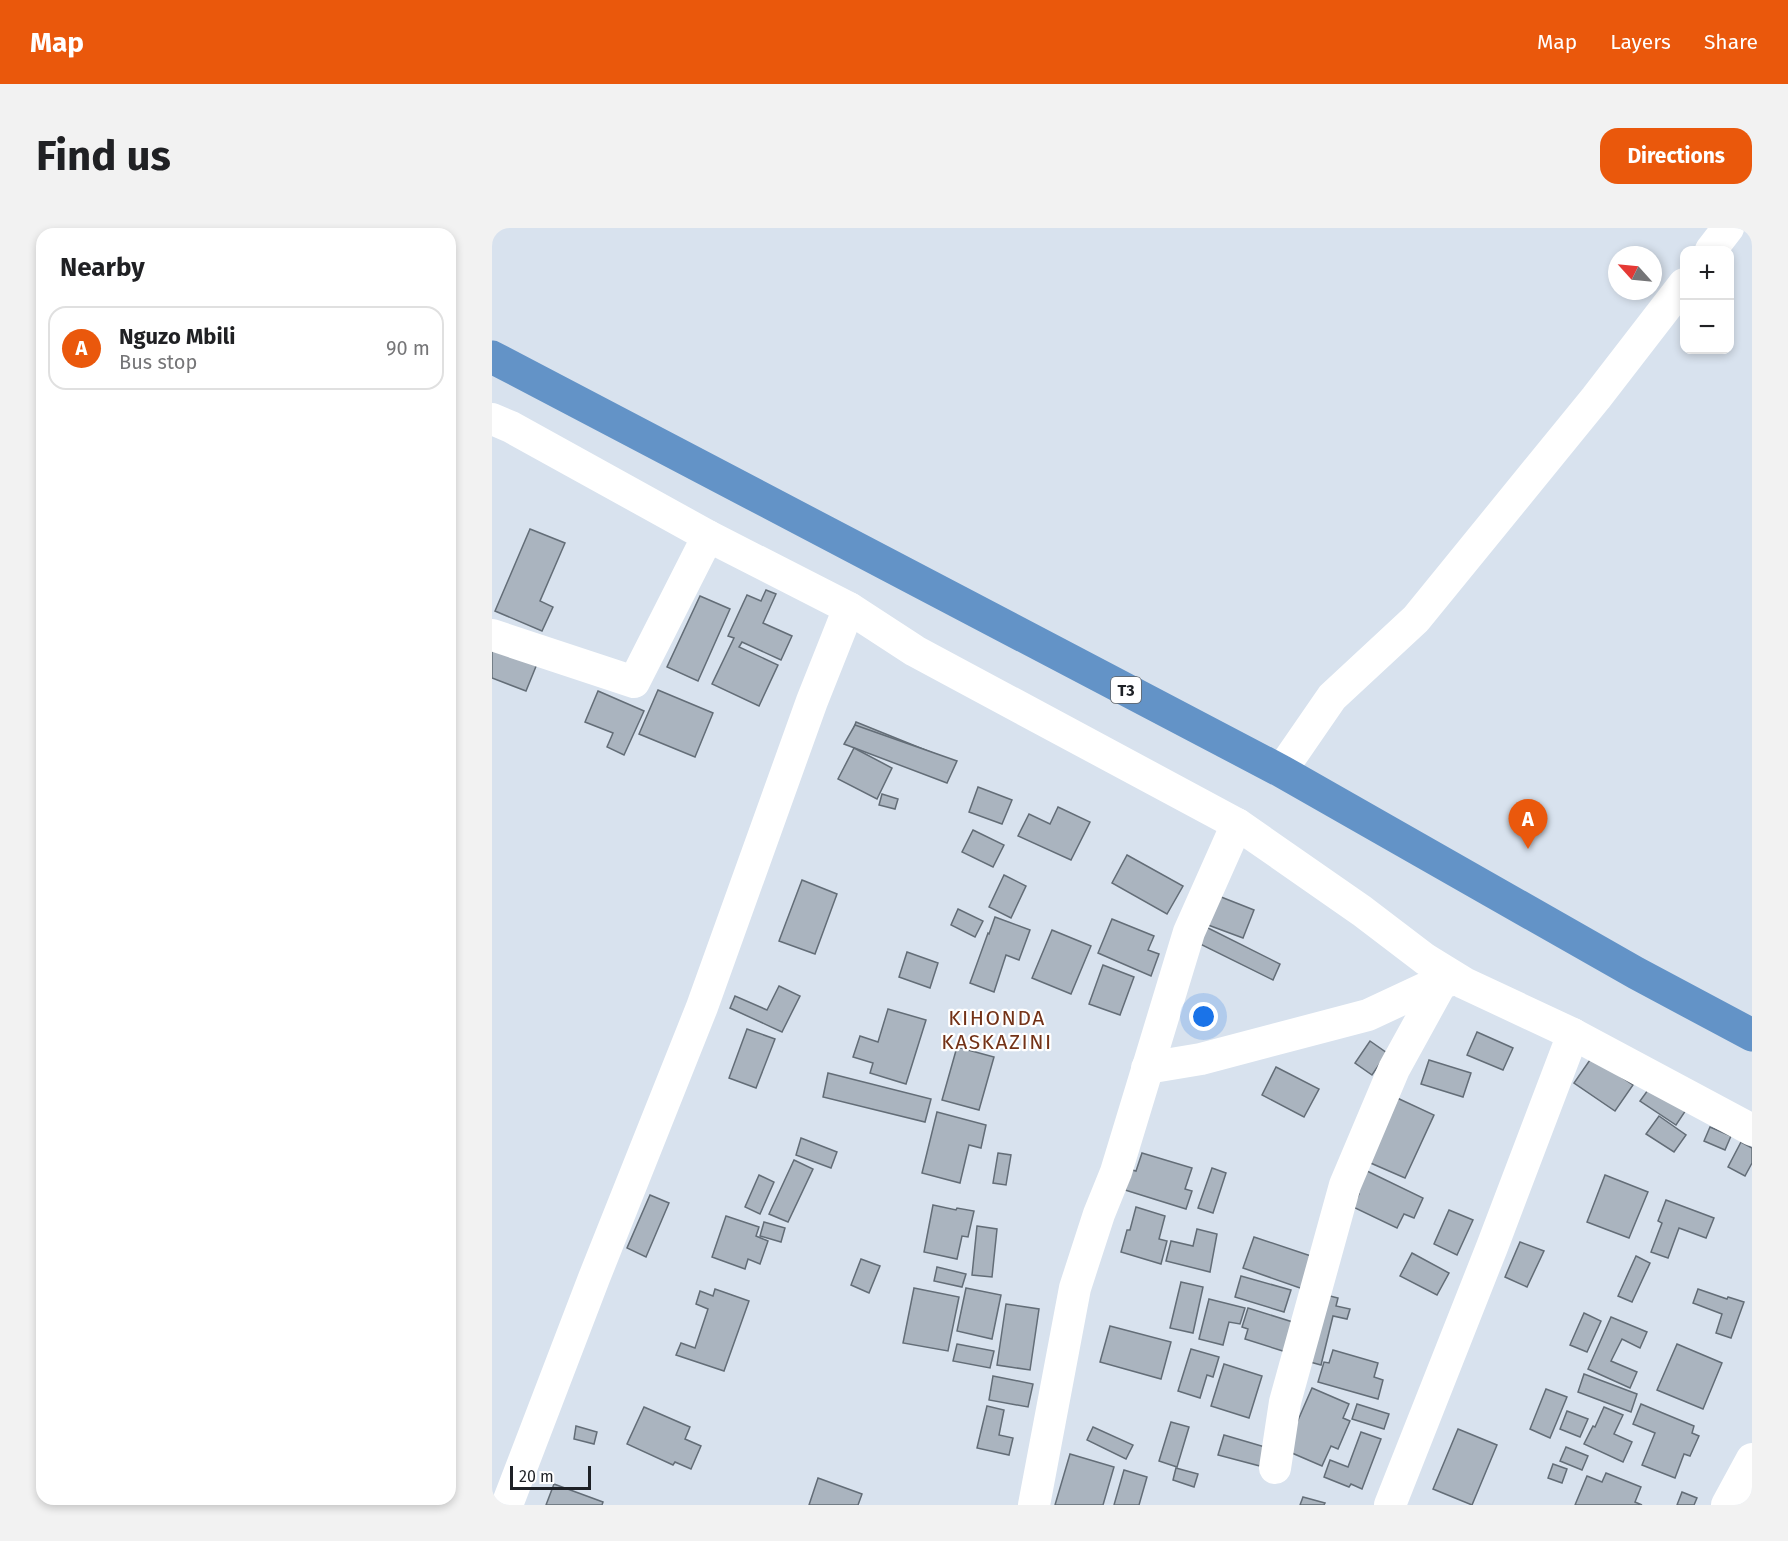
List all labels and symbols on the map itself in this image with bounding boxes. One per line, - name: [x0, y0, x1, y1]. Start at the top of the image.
- north arrow: [1608, 246, 1662, 300]
- road number: T3: [1111, 677, 1141, 703]
- pin: A: [1508, 800, 1548, 849]
- your location: [1189, 1002, 1218, 1031]
- district label: KIHONDA KASKAZINI: [941, 1005, 1053, 1055]
- scale bar: [510, 1463, 591, 1490]

